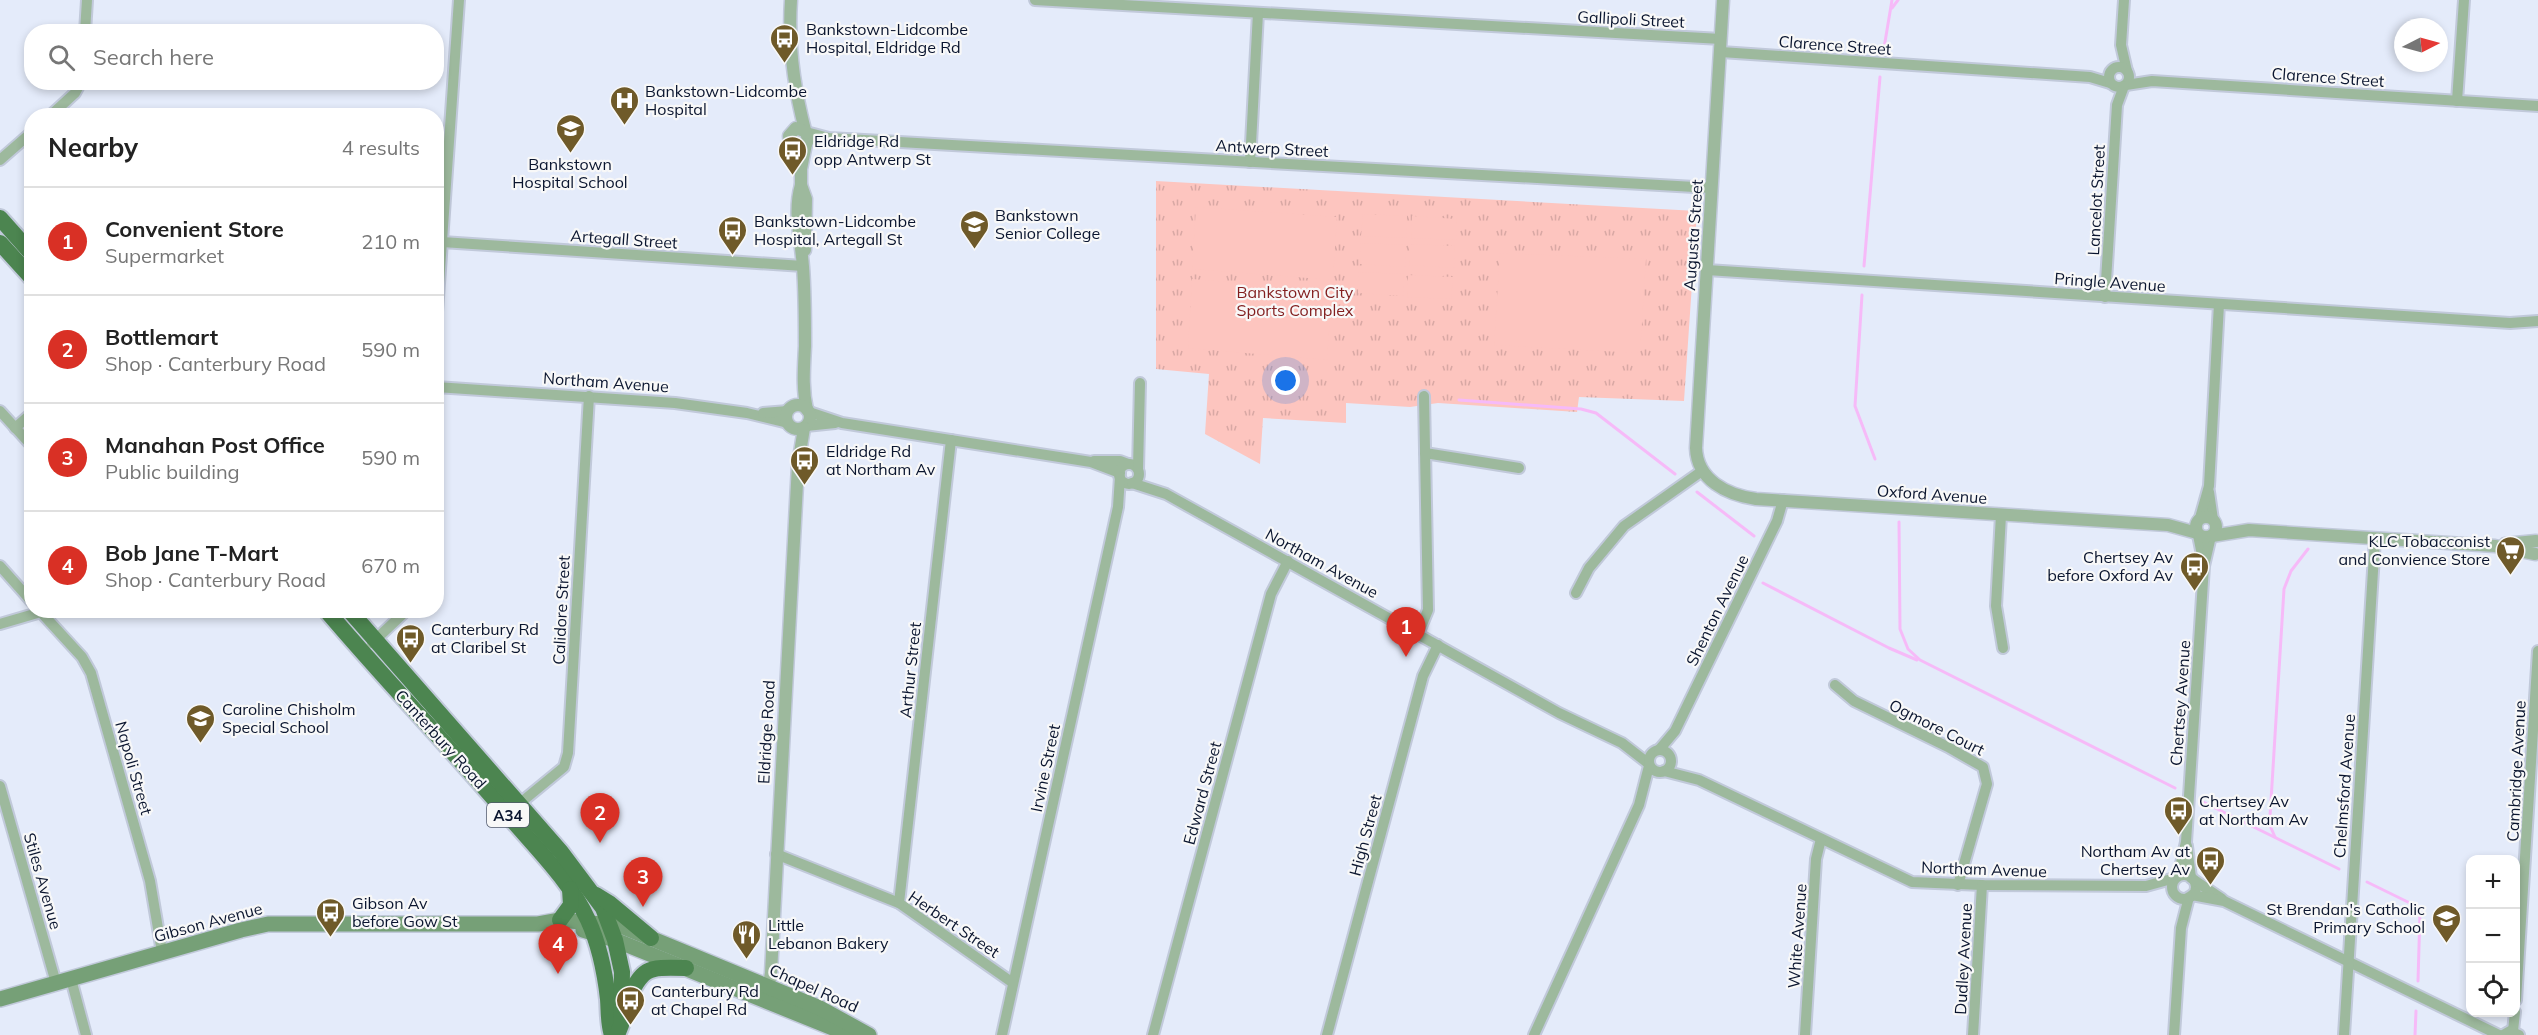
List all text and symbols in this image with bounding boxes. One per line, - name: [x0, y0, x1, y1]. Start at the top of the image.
- street label: Gallipoli Street: [1577, 6, 1686, 32]
- north arrow: [2394, 18, 2448, 72]
- place label: Bankstown-Lidcombe Hospital, Eldridge Rd: [806, 19, 968, 57]
- bus stop icon: Bankstown-Lidcombe Hospital, Eldridge Rd: [769, 22, 801, 64]
- search box: [24, 24, 444, 90]
- street label: Clarence Street: [1778, 31, 1892, 59]
- icon: search: [45, 41, 78, 74]
- text: Search here: [93, 43, 214, 71]
- street label: Clarence Street: [2271, 63, 2385, 91]
- place label: Bankstown-Lidcombe Hospital: [645, 81, 807, 119]
- hospital icon: Bankstown-Lidcombe Hospital: [608, 84, 640, 126]
- school or university icon: Bankstown Hospital School: [554, 112, 586, 154]
- text: Nearby: [48, 131, 138, 164]
- place label: Eldridge Rd opp Antwerp St: [814, 131, 931, 169]
- bus stop icon: Eldridge Rd opp Antwerp St: [777, 134, 809, 176]
- text: 4 results: [342, 135, 420, 160]
- street label: Antwerp Street: [1215, 135, 1329, 161]
- street label: Lancelot Street: [2083, 144, 2109, 256]
- place label: Bankstown Hospital School: [512, 154, 628, 192]
- street label: Augusta Street: [1679, 178, 1707, 291]
- place label: Bankstown Senior College: [995, 205, 1100, 243]
- school or university icon: Bankstown Senior College: [958, 208, 990, 250]
- place label: Bankstown-Lidcombe Hospital, Artegall St: [754, 211, 916, 249]
- bus stop icon: Bankstown-Lidcombe Hospital, Artegall St: [717, 214, 749, 256]
- text: Convenient Store: [105, 215, 284, 243]
- street label: Artegall Street: [570, 225, 679, 253]
- text: 1: [62, 229, 74, 254]
- text: 210 m: [361, 229, 420, 254]
- text: Supermarket: [105, 243, 224, 268]
- street label: Pringle Avenue: [2054, 268, 2166, 296]
- park label: Bankstown City Sports Complex: [1237, 282, 1354, 320]
- text: Bottlemart: [105, 323, 218, 351]
- text: 2: [62, 337, 74, 362]
- text: 590 m: [361, 337, 420, 362]
- text: Shop · Canterbury Road: [105, 351, 326, 376]
- your location: [1271, 366, 1300, 395]
- street label: Northam Avenue: [543, 368, 669, 396]
- text: Manahan Post Office: [105, 431, 325, 459]
- place label: Eldridge Rd at Northam Av: [826, 441, 936, 479]
- bus stop icon: Eldridge Rd at Northam Av: [789, 444, 821, 486]
- text: 3: [62, 445, 74, 470]
- text: 590 m: [361, 445, 420, 470]
- text: Public building: [105, 459, 240, 484]
- street label: Oxford Avenue: [1876, 480, 1988, 508]
- street label: Northam Avenue: [1262, 524, 1382, 602]
- place label: KLC Tobacconist and Convience Store: [2338, 531, 2490, 569]
- supermarket icon: KLC Tobacconist and Convience Store: [2495, 534, 2527, 576]
- text: Bob Jane T-Mart: [105, 539, 278, 567]
- place label: Chertsey Av before Oxford Av: [2047, 547, 2174, 585]
- bus stop icon: Chertsey Av before Oxford Av: [2178, 550, 2210, 592]
- street label: Shenton Avenue: [1681, 551, 1753, 669]
- text: 4: [62, 553, 74, 578]
- text: 670 m: [361, 553, 420, 578]
- street label: Calidore Street: [548, 554, 574, 665]
- text: Shop · Canterbury Road: [105, 567, 326, 592]
- pin: 1: [1386, 608, 1426, 657]
- place label: Canterbury Rd at Claribel St: [431, 619, 539, 657]
- street label: Arthur Street: [895, 621, 925, 719]
- bus stop icon: Canterbury Rd at Claribel St: [394, 622, 426, 664]
- street label: Chertsey Avenue: [2166, 640, 2194, 766]
- street label: Eldridge Road: [753, 680, 779, 784]
- street label: Canterbury Road: [391, 685, 491, 793]
- street label: Ogmore Court: [1886, 694, 1988, 760]
- place label: Caroline Chisholm Special School: [222, 699, 355, 737]
- street label: Cambridge Avenue: [2502, 700, 2530, 842]
- school or university icon: Caroline Chisholm Special School: [185, 702, 217, 744]
- street label: Chelmsford Avenue: [2329, 713, 2359, 859]
- street label: Napoli Street: [111, 719, 157, 817]
- street label: Irvine Street: [1026, 722, 1064, 814]
- street label: Edward Street: [1179, 739, 1225, 847]
- place label: Chertsey Av at Northam Av: [2199, 791, 2309, 829]
- street label: High Street: [1345, 792, 1386, 878]
- pin: 2: [580, 794, 620, 843]
- bus stop icon: Chertsey Av at Northam Av: [2162, 794, 2194, 836]
- road number: A34: [487, 803, 529, 827]
- street label: Stiles Avenue: [20, 830, 66, 932]
- place label: Northam Av at Chertsey Av: [2081, 841, 2190, 879]
- bus stop icon: Northam Av at Chertsey Av: [2195, 844, 2227, 886]
- map controls: [2466, 855, 2520, 1017]
- button: +: [2466, 855, 2520, 909]
- street label: Northam Avenue: [1921, 857, 2047, 881]
- pin: 3: [624, 858, 662, 907]
- street label: White Avenue: [1783, 883, 1811, 989]
- street label: Herbert Street: [905, 886, 1004, 962]
- place label: Gibson Av before Gow St: [352, 893, 458, 931]
- bus stop icon: Gibson Av before Gow St: [315, 896, 347, 938]
- street label: Gibson Avenue: [152, 898, 264, 946]
- place label: St Brendan's Catholic Primary School: [2266, 899, 2425, 937]
- school or university icon: St Brendan's Catholic Primary School: [2430, 902, 2462, 944]
- street label: Dudley Avenue: [1950, 903, 1976, 1015]
- button: −: [2466, 909, 2520, 963]
- place label: Little Lebanon Bakery: [768, 915, 889, 953]
- restaurant icon: Little Lebanon Bakery: [731, 918, 763, 960]
- pin: 4: [538, 924, 578, 974]
- street label: Chapel Road: [766, 959, 862, 1017]
- button: locate: [2466, 963, 2520, 1017]
- place label: Canterbury Rd at Chapel Rd: [651, 981, 759, 1019]
- bus stop icon: Canterbury Rd at Chapel Rd: [614, 984, 646, 1026]

